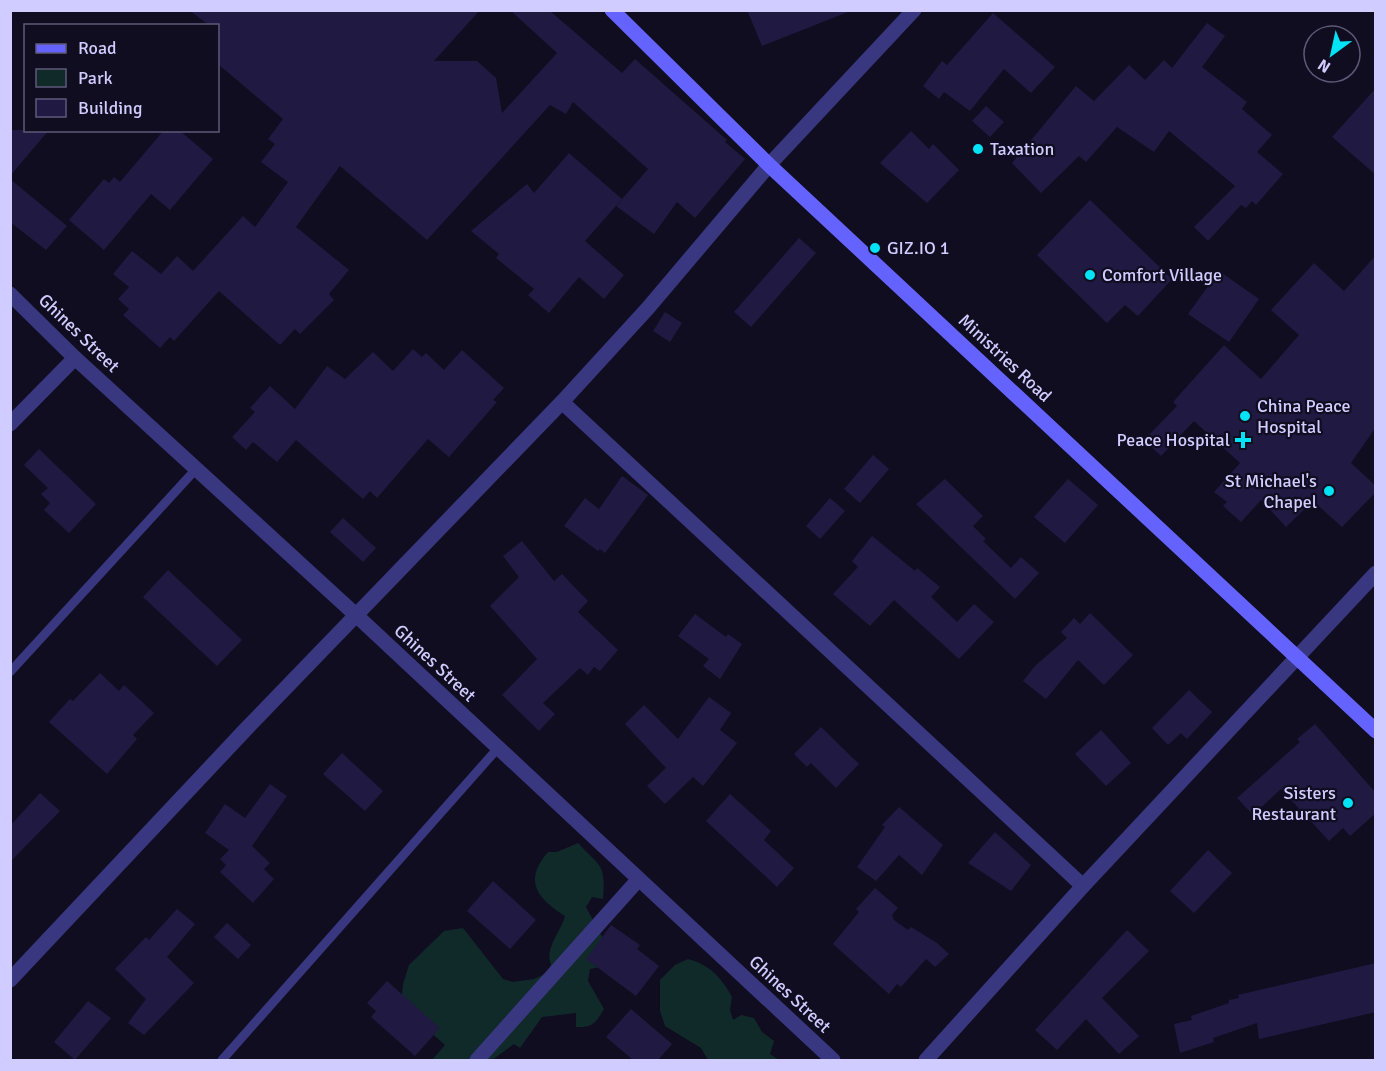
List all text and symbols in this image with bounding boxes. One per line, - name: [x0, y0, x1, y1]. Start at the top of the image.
- legend: [24, 24, 219, 132]
- north arrow: [1302, 24, 1362, 84]
- text: Road: [78, 37, 117, 59]
- text: N: [1314, 54, 1334, 77]
- text: Park: [78, 67, 113, 89]
- text: Building: [78, 97, 142, 119]
- place label: Taxation: [990, 138, 1054, 160]
- marker: Taxation: [971, 142, 985, 156]
- place label: GIZ.IO 1: [887, 237, 950, 259]
- marker: GIZ.IO 1: [868, 241, 882, 255]
- place label: Comfort Village: [1102, 264, 1222, 286]
- marker: Comfort Village: [1083, 268, 1097, 282]
- street label: Ghines Street: [34, 289, 124, 377]
- street label: Ministries Road: [954, 309, 1056, 407]
- place label: China Peace Hospital: [1257, 395, 1351, 438]
- marker: China Peace Hospital: [1238, 409, 1252, 423]
- place label: Peace Hospital: [1116, 429, 1230, 451]
- marker: Peace Hospital: [1234, 431, 1252, 449]
- place label: St Michael's Chapel: [1225, 470, 1317, 513]
- marker: St Michael's Chapel: [1322, 484, 1336, 498]
- street label: Ghines Street: [390, 620, 480, 706]
- place label: Sisters Restaurant: [1252, 782, 1336, 825]
- marker: Sisters Restaurant: [1341, 796, 1355, 810]
- street label: Ghines Street: [745, 951, 835, 1037]

